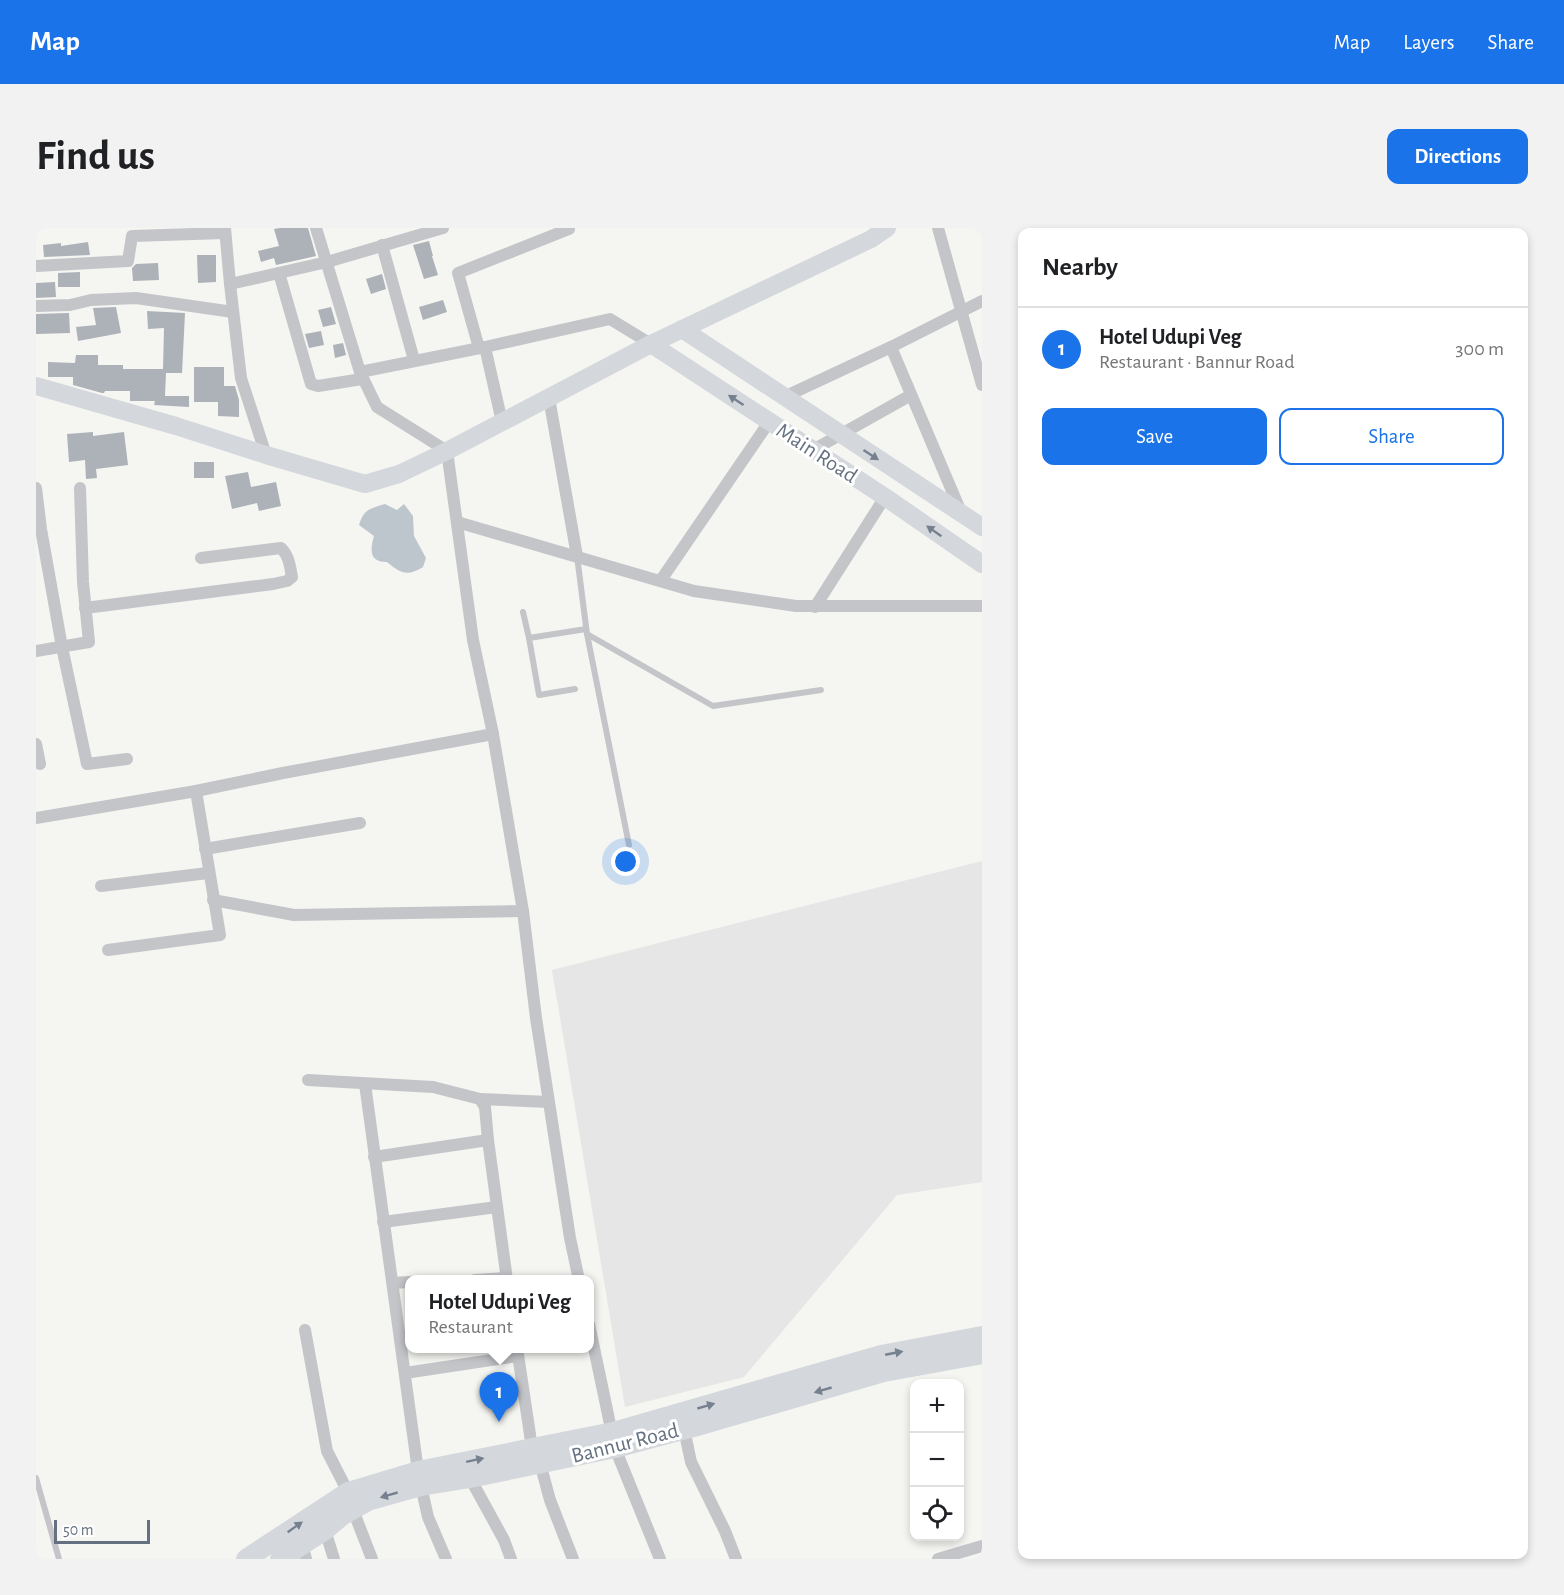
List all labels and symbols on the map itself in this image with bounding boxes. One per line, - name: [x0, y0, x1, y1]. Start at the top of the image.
- one-way arrow: [728, 395, 744, 406]
- street label: Main Road: [773, 419, 861, 487]
- one-way arrow: [863, 449, 879, 460]
- one-way arrow: [926, 526, 942, 537]
- your location: [611, 847, 640, 876]
- one-way arrow: [884, 1348, 903, 1357]
- pin: 1: [480, 1372, 518, 1422]
- one-way arrow: [814, 1386, 832, 1395]
- one-way arrow: [697, 1401, 715, 1410]
- street label: Bannur Road: [569, 1419, 681, 1467]
- one-way arrow: [466, 1455, 485, 1464]
- one-way arrow: [380, 1491, 398, 1500]
- scale bar: [54, 1517, 150, 1544]
- one-way arrow: [287, 1522, 303, 1533]

